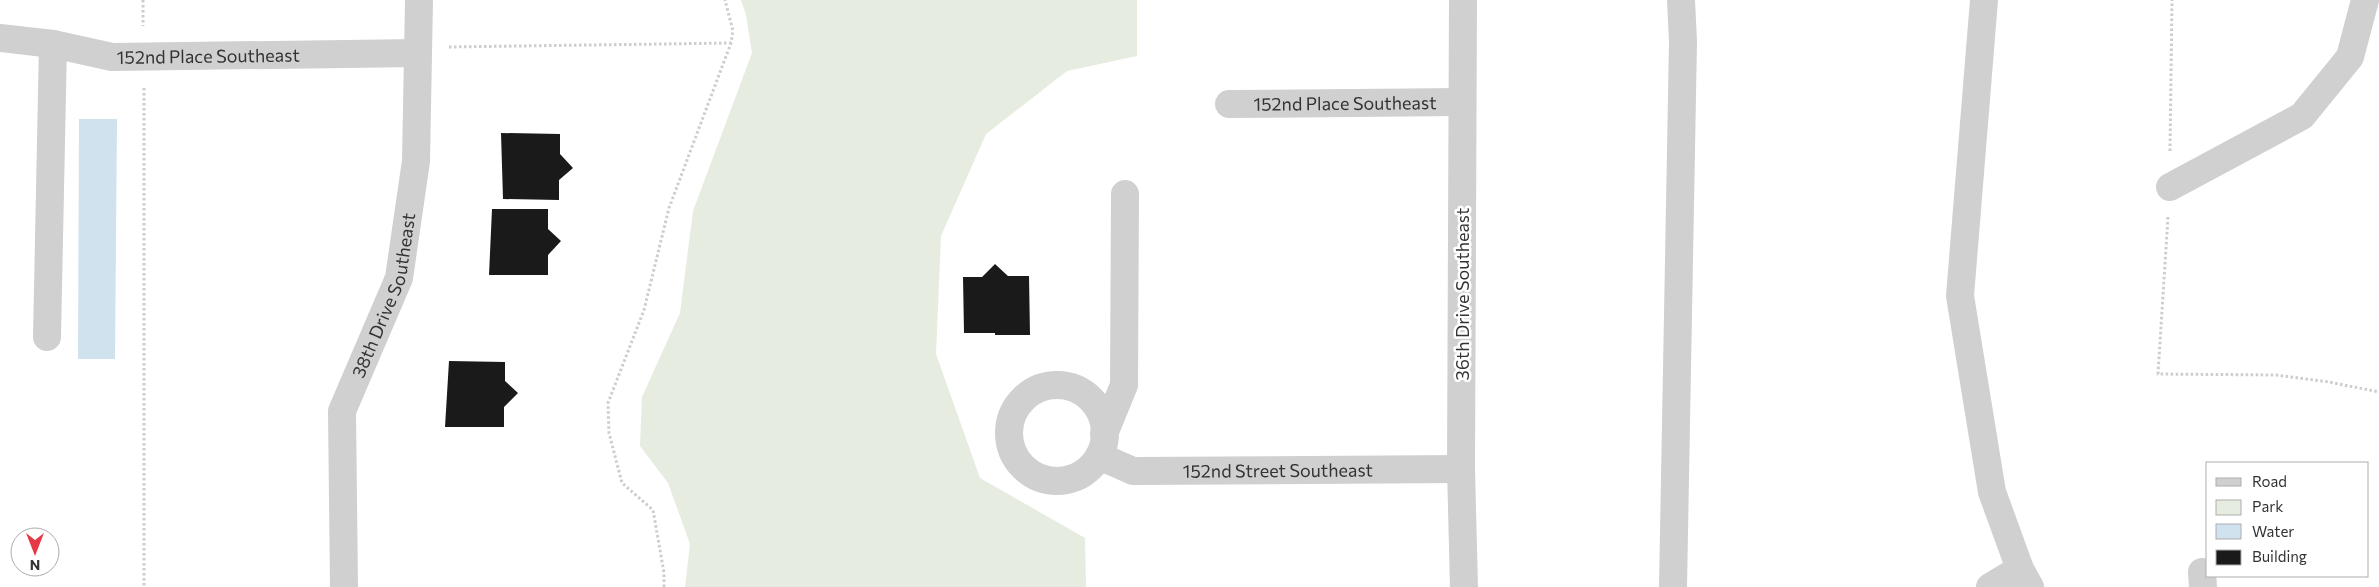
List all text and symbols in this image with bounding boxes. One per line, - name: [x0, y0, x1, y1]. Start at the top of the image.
- street label: 152nd Place Southeast: [117, 44, 300, 68]
- street label: 152nd Place Southeast: [1253, 91, 1437, 115]
- street label: 36th Drive Southeast: [1451, 208, 1473, 380]
- street label: 38th Drive Southeast: [347, 211, 419, 381]
- street label: 152nd Street Southeast: [1183, 459, 1373, 482]
- legend: [2206, 462, 2369, 577]
- text: Road: [2252, 472, 2287, 490]
- text: Park: [2252, 497, 2283, 515]
- text: Water: [2252, 522, 2294, 540]
- north arrow: [10, 527, 60, 577]
- text: Building: [2252, 547, 2307, 565]
- text: N: [30, 557, 40, 574]

